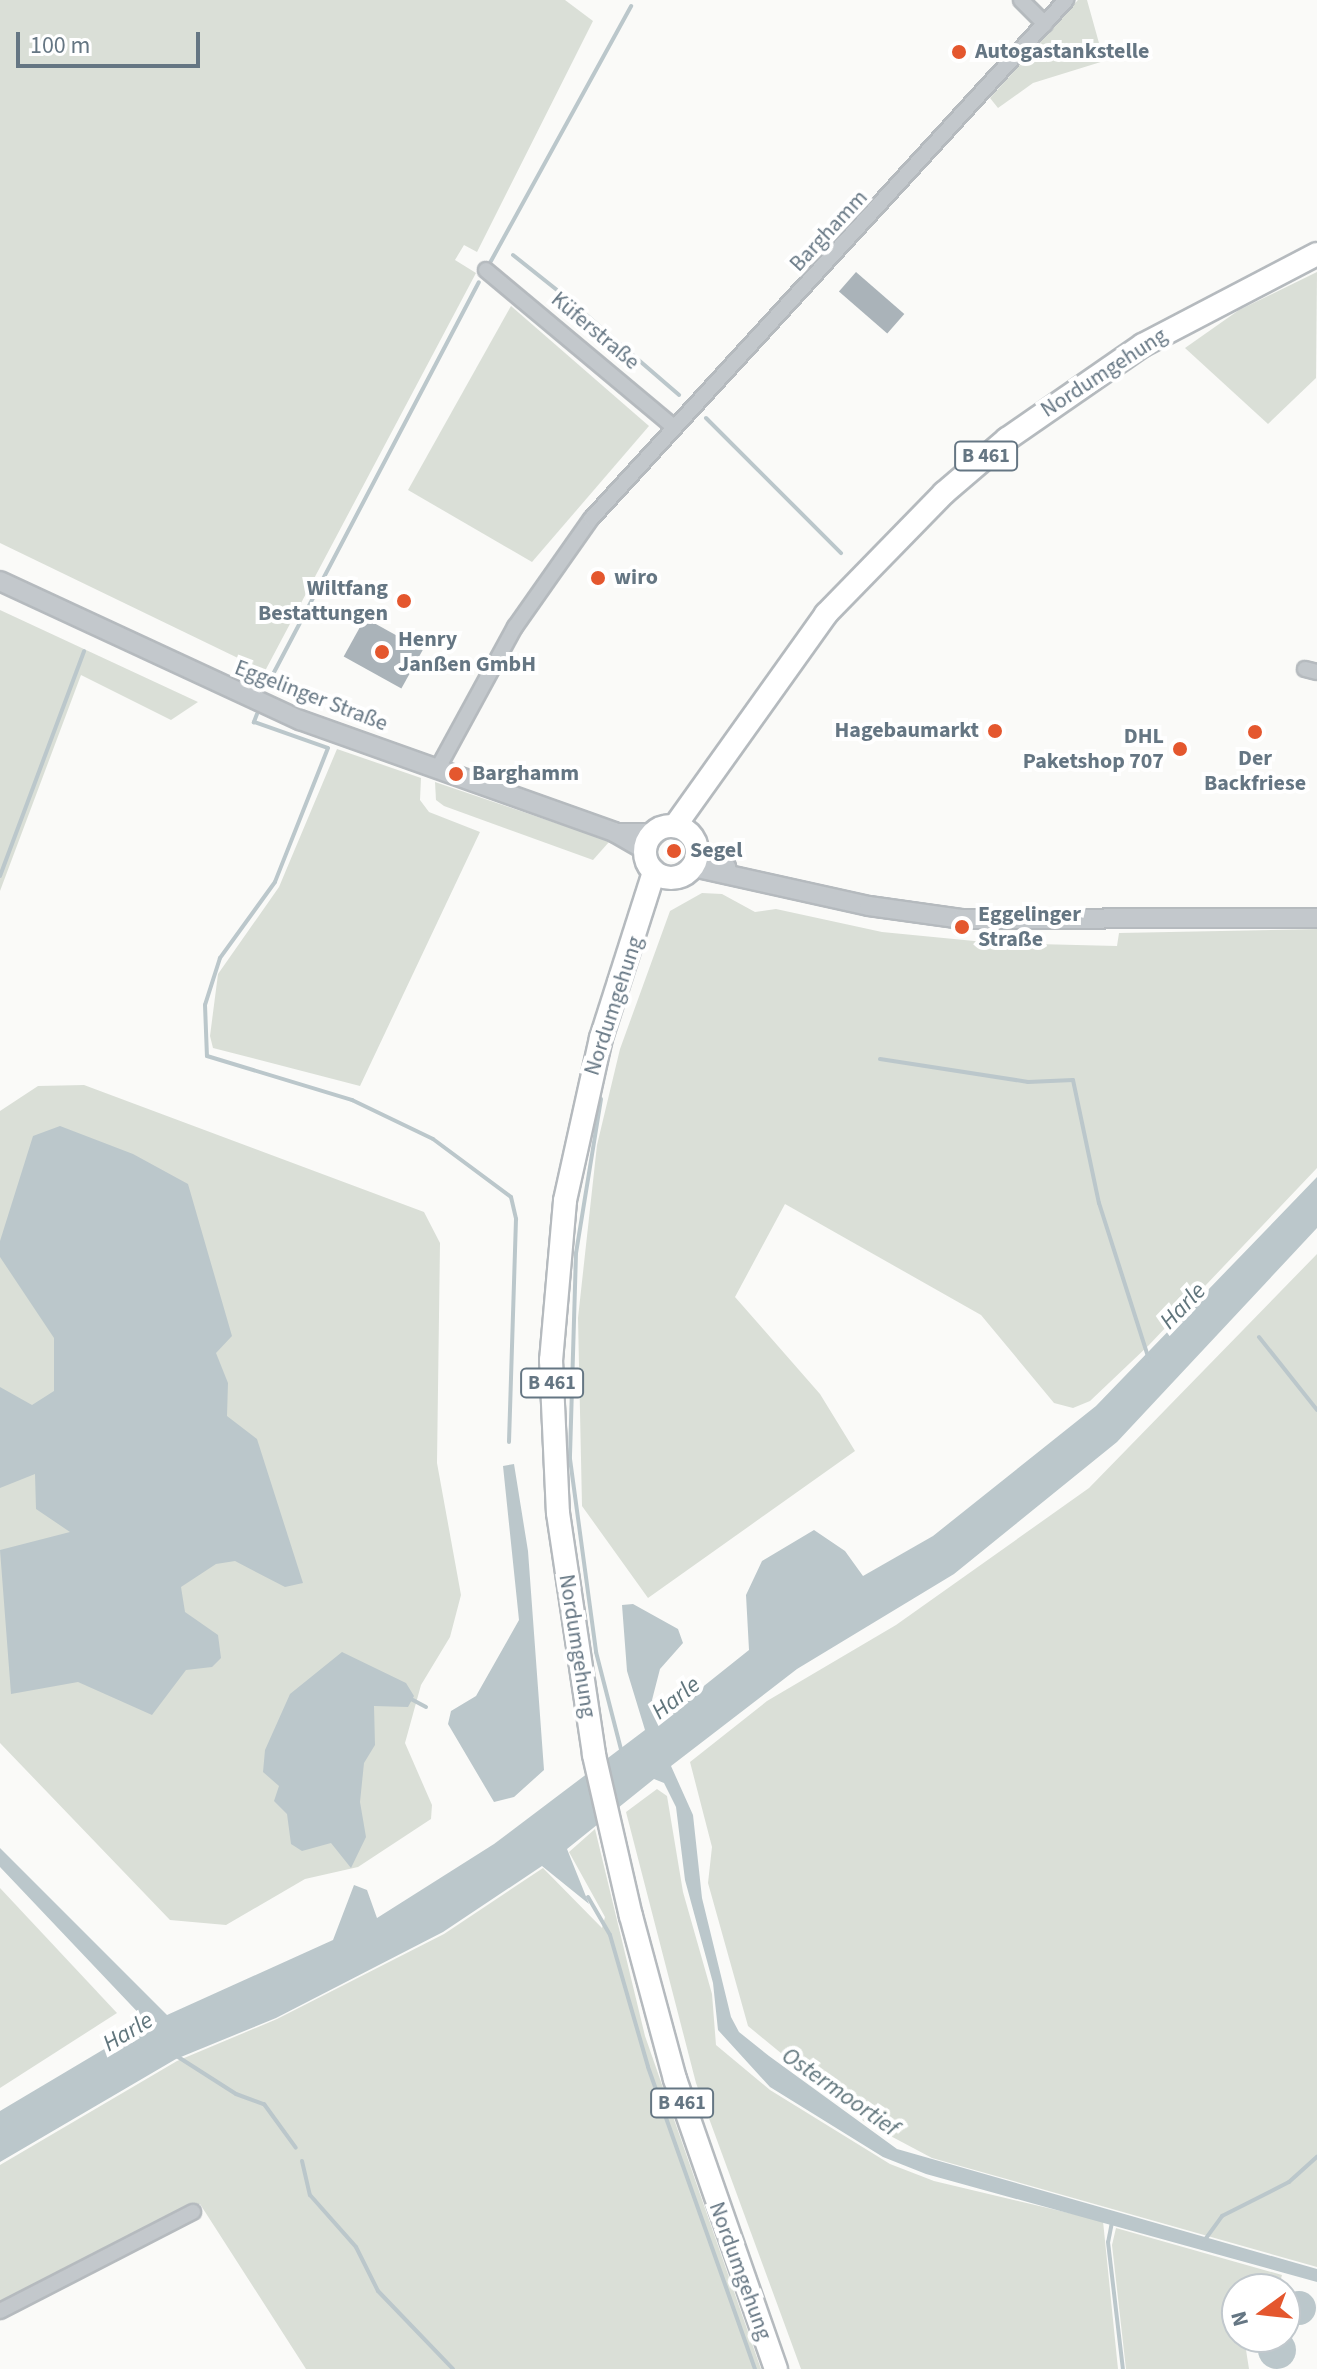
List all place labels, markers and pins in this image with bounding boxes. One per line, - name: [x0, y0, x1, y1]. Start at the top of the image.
- place label: Autogastankstelle: [975, 39, 1149, 65]
- marker: Autogastankstelle: [950, 43, 968, 61]
- place label: wiro: [614, 565, 658, 591]
- marker: wiro: [589, 569, 607, 587]
- place label: Wiltfang Bestattungen: [258, 575, 388, 626]
- marker: Wiltfang Bestattungen: [395, 592, 413, 610]
- place label: Henry Janßen GmbH: [398, 626, 536, 678]
- marker: Henry Janßen GmbH: [373, 643, 391, 661]
- place label: Hagebaumarkt: [834, 718, 979, 744]
- marker: Hagebaumarkt: [986, 722, 1004, 740]
- place label: DHL Paketshop 707: [1023, 723, 1164, 774]
- marker: Der Backfriese: [1246, 723, 1264, 741]
- marker: DHL Paketshop 707: [1171, 740, 1189, 758]
- place label: Der Backfriese: [1204, 745, 1306, 796]
- place label: Barghamm: [472, 761, 579, 787]
- marker: Barghamm: [447, 765, 465, 783]
- place label: Segel: [690, 838, 742, 864]
- marker: Segel: [665, 842, 683, 860]
- place label: Eggelinger Straße: [978, 901, 1081, 952]
- marker: Eggelinger Straße: [953, 918, 971, 936]

